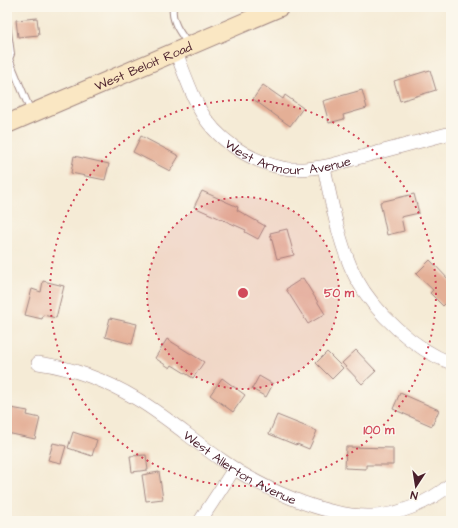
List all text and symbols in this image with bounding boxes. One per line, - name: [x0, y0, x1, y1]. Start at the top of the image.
- street label: West Beloit Road: [92, 38, 195, 95]
- street label: West Armour Avenue: [221, 135, 353, 179]
- text: 50 m: [324, 285, 355, 302]
- centre of rings: [236, 286, 250, 300]
- text: 100 m: [364, 422, 395, 439]
- street label: West Allerton Avenue: [179, 427, 299, 509]
- north arrow: [396, 466, 436, 506]
- text: N: [409, 487, 419, 503]

